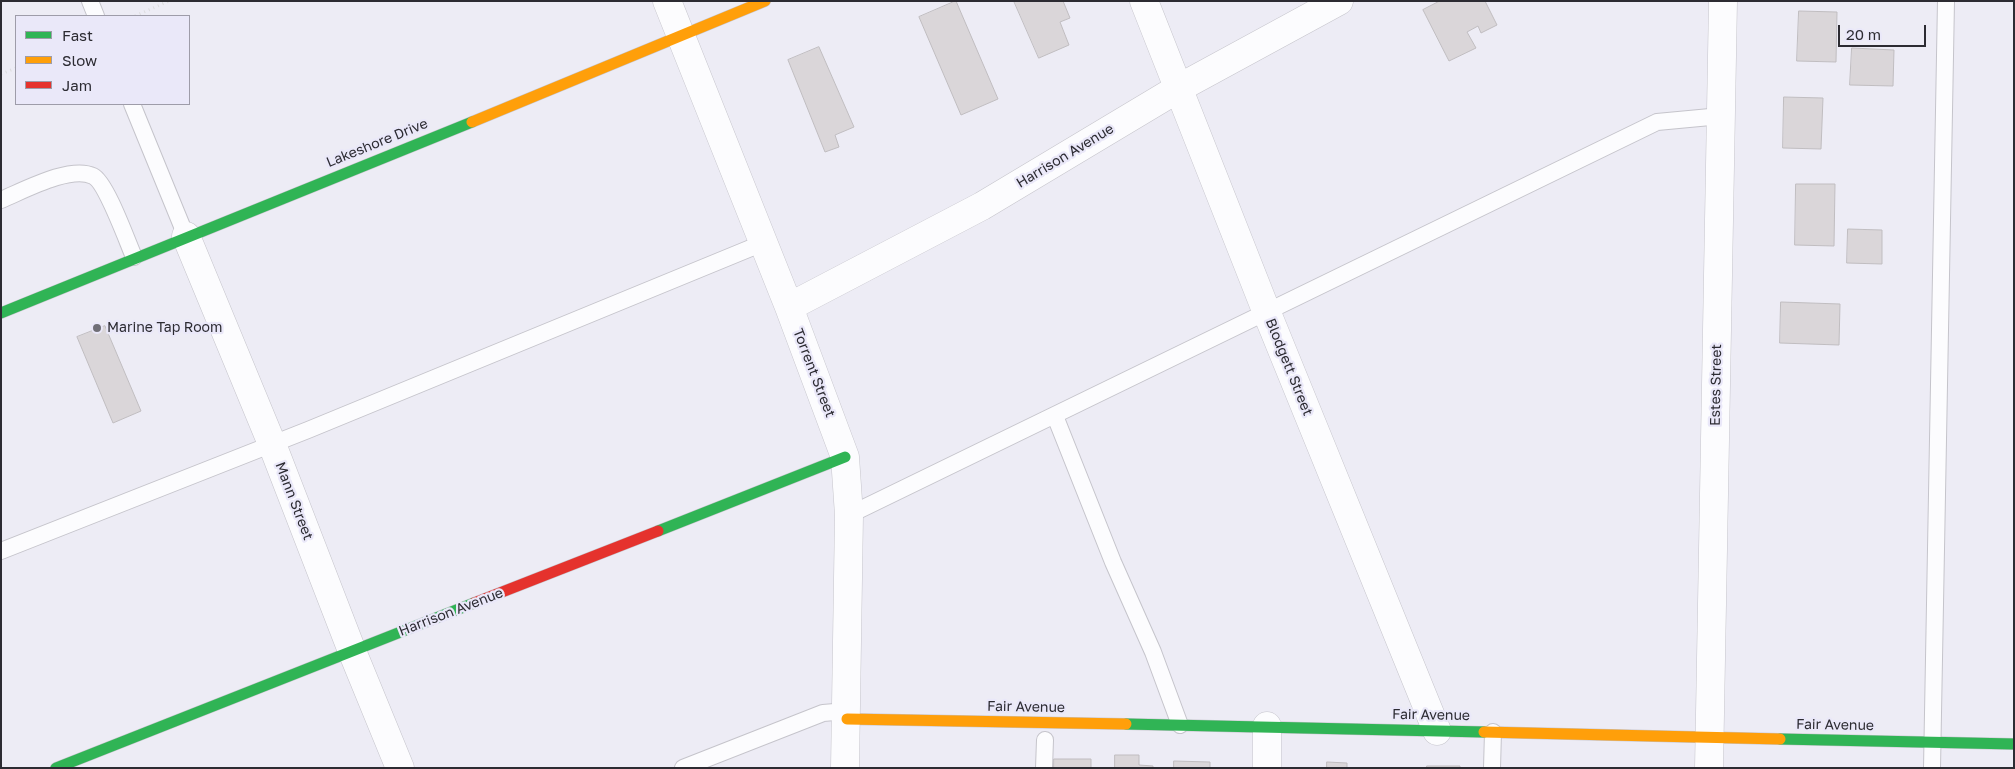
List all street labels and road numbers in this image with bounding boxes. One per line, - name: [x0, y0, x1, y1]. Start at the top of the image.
- street label: Lakeshore Drive: [324, 115, 430, 171]
- street label: Harrison Avenue: [1013, 120, 1117, 192]
- street label: Blodgett Street: [1262, 316, 1316, 418]
- street label: Torrent Street: [789, 326, 839, 420]
- street label: Estes Street: [1707, 344, 1725, 426]
- street label: Mann Street: [271, 460, 317, 542]
- street label: Harrison Avenue: [396, 584, 506, 640]
- street label: Fair Avenue: [987, 698, 1065, 716]
- street label: Fair Avenue: [1392, 706, 1470, 724]
- street label: Fair Avenue: [1796, 716, 1874, 734]

